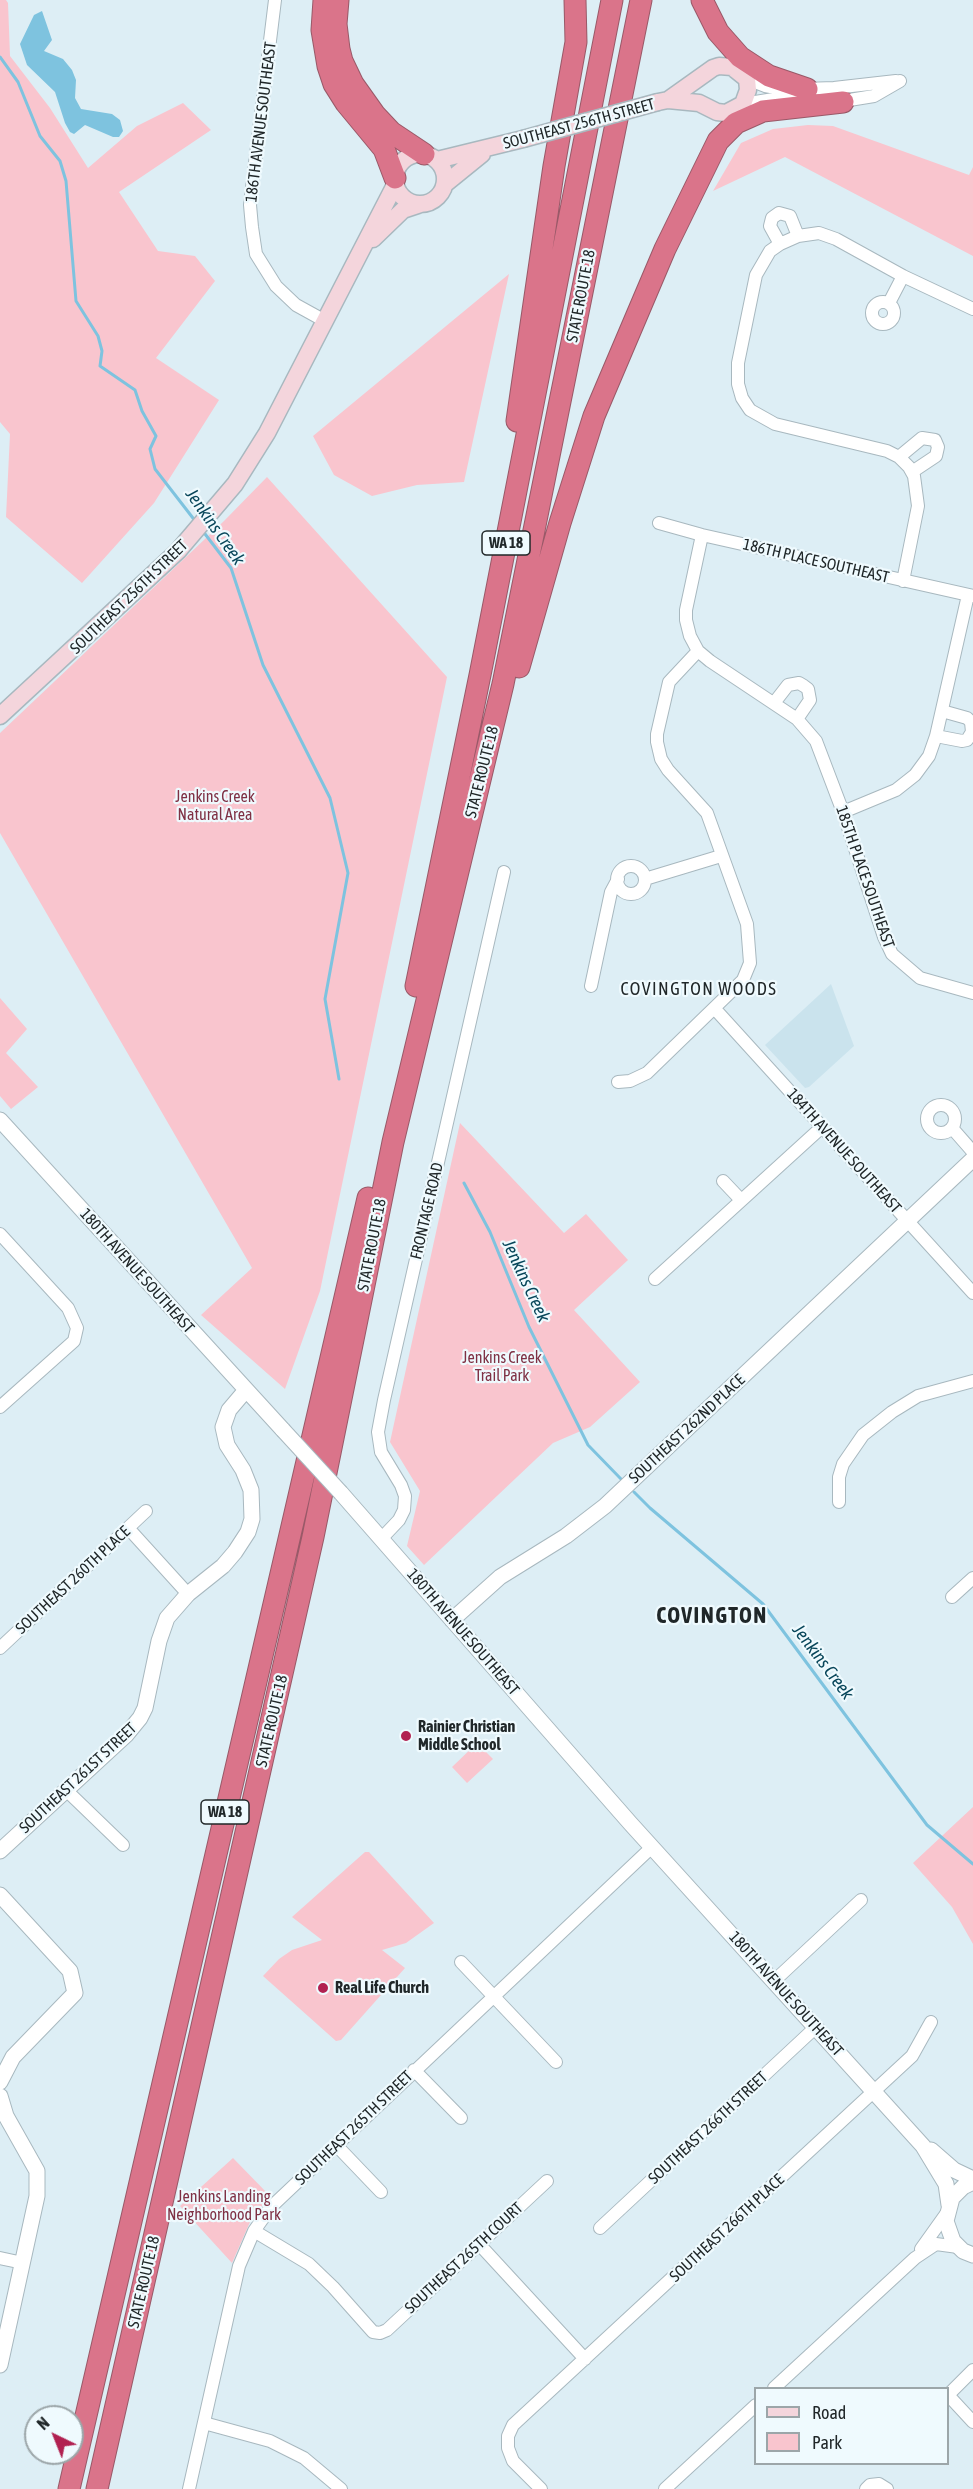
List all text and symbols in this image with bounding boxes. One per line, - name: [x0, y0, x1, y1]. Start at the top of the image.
- street label: 186TH AVENUE SOUTHEAST: [242, 41, 280, 203]
- street label: SOUTHEAST 256TH STREET: [501, 95, 657, 153]
- street label: STATE ROUTE 18: [563, 248, 599, 344]
- water label: Jenkins Creek: [181, 485, 249, 569]
- road number: WA 18: [482, 531, 530, 555]
- street label: 186TH PLACE SOUTHEAST: [741, 535, 891, 587]
- street label: SOUTHEAST 256TH STREET: [66, 536, 192, 658]
- street label: STATE ROUTE 18: [461, 724, 503, 820]
- park label: Jenkins Creek Natural Area: [175, 787, 255, 825]
- street label: 185TH PLACE SOUTHEAST: [832, 803, 898, 951]
- district label: COVINGTON WOODS: [621, 978, 777, 1000]
- street label: 184TH AVENUE SOUTHEAST: [783, 1085, 905, 1217]
- street label: FRONTAGE ROAD: [407, 1161, 447, 1261]
- street label: STATE ROUTE 18: [354, 1197, 390, 1293]
- street label: 180TH AVENUE SOUTHEAST: [76, 1205, 198, 1337]
- water label: Jenkins Creek: [498, 1236, 554, 1326]
- park label: Jenkins Creek Trail Park: [462, 1348, 542, 1386]
- street label: SOUTHEAST 262ND PLACE: [625, 1370, 749, 1488]
- street label: SOUTHEAST 260TH PLACE: [12, 1522, 134, 1638]
- street label: 180TH AVENUE SOUTHEAST: [403, 1565, 523, 1699]
- district label: COVINGTON: [656, 1603, 768, 1629]
- water label: Jenkins Creek: [788, 1620, 858, 1704]
- street label: STATE ROUTE 18: [252, 1673, 292, 1769]
- place label: Rainier Christian Middle School: [418, 1717, 515, 1755]
- street label: SOUTHEAST 261ST STREET: [15, 1719, 141, 1837]
- marker: Rainier Christian Middle School: [399, 1729, 413, 1743]
- road number: WA 18: [201, 1800, 249, 1824]
- street label: 180TH AVENUE SOUTHEAST: [725, 1928, 847, 2060]
- place label: Real Life Church: [335, 1978, 429, 1998]
- marker: Real Life Church: [316, 1981, 330, 1995]
- street label: SOUTHEAST 265TH STREET: [291, 2067, 417, 2189]
- street label: SOUTHEAST 266TH STREET: [644, 2068, 772, 2188]
- street label: SOUTHEAST 266TH PLACE: [666, 2170, 788, 2286]
- park label: Jenkins Landing Neighborhood Park: [167, 2187, 281, 2225]
- street label: SOUTHEAST 265TH COURT: [401, 2198, 527, 2318]
- street label: STATE ROUTE 18: [124, 2234, 164, 2330]
- legend: [754, 2387, 949, 2465]
- text: Road: [812, 2402, 846, 2423]
- north arrow: [24, 2405, 84, 2465]
- text: N: [33, 2413, 53, 2433]
- text: Park: [812, 2432, 842, 2453]

